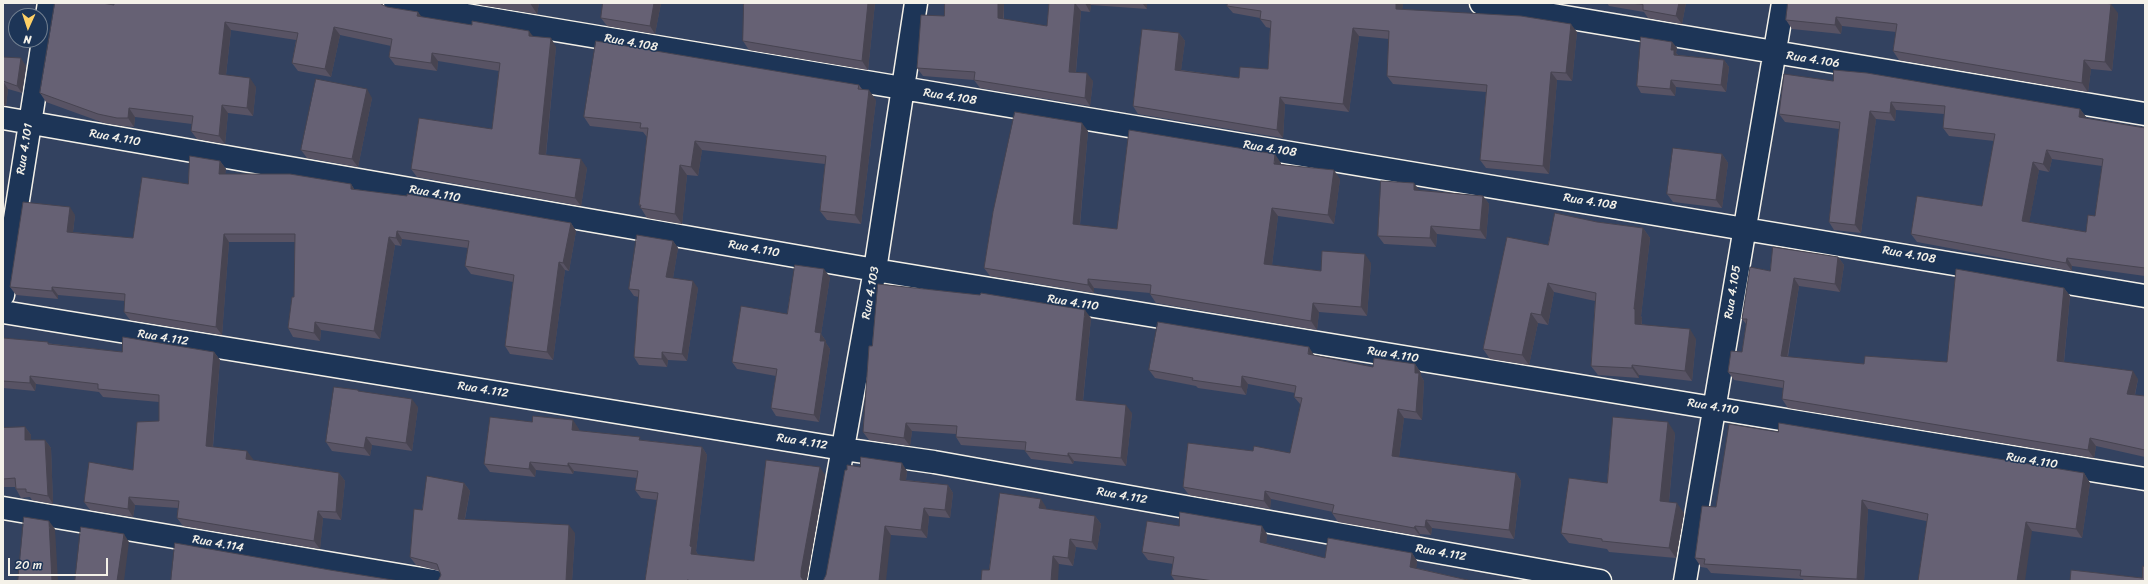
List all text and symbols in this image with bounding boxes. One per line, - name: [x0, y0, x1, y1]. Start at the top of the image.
- north arrow: [8, 8, 48, 48]
- text: N: [23, 30, 32, 49]
- street label: Rua 4.108: [603, 31, 659, 55]
- street label: Rua 4.106: [1785, 49, 1841, 71]
- street label: Rua 4.108: [922, 86, 978, 108]
- street label: Rua 4.101: [14, 122, 36, 176]
- street label: Rua 4.110: [88, 126, 142, 150]
- street label: Rua 4.108: [1242, 138, 1298, 160]
- street label: Rua 4.110: [408, 182, 462, 206]
- street label: Rua 4.108: [1562, 191, 1618, 213]
- street label: Rua 4.110: [727, 237, 781, 261]
- street label: Rua 4.108: [1881, 243, 1937, 267]
- street label: Rua 4.105: [1722, 264, 1744, 320]
- street label: Rua 4.103: [859, 266, 883, 320]
- street label: Rua 4.110: [1046, 292, 1100, 314]
- street label: Rua 4.112: [137, 327, 189, 349]
- street label: Rua 4.110: [1366, 344, 1420, 366]
- street label: Rua 4.112: [457, 379, 509, 401]
- street label: Rua 4.110: [1686, 396, 1740, 418]
- street label: Rua 4.112: [776, 431, 828, 453]
- street label: Rua 4.110: [2005, 450, 2059, 472]
- street label: Rua 4.112: [1096, 484, 1148, 508]
- street label: Rua 4.114: [191, 532, 245, 556]
- street label: Rua 4.112: [1415, 541, 1467, 565]
- scale bar: [10, 550, 110, 576]
- text: 20 m: [15, 554, 42, 576]

